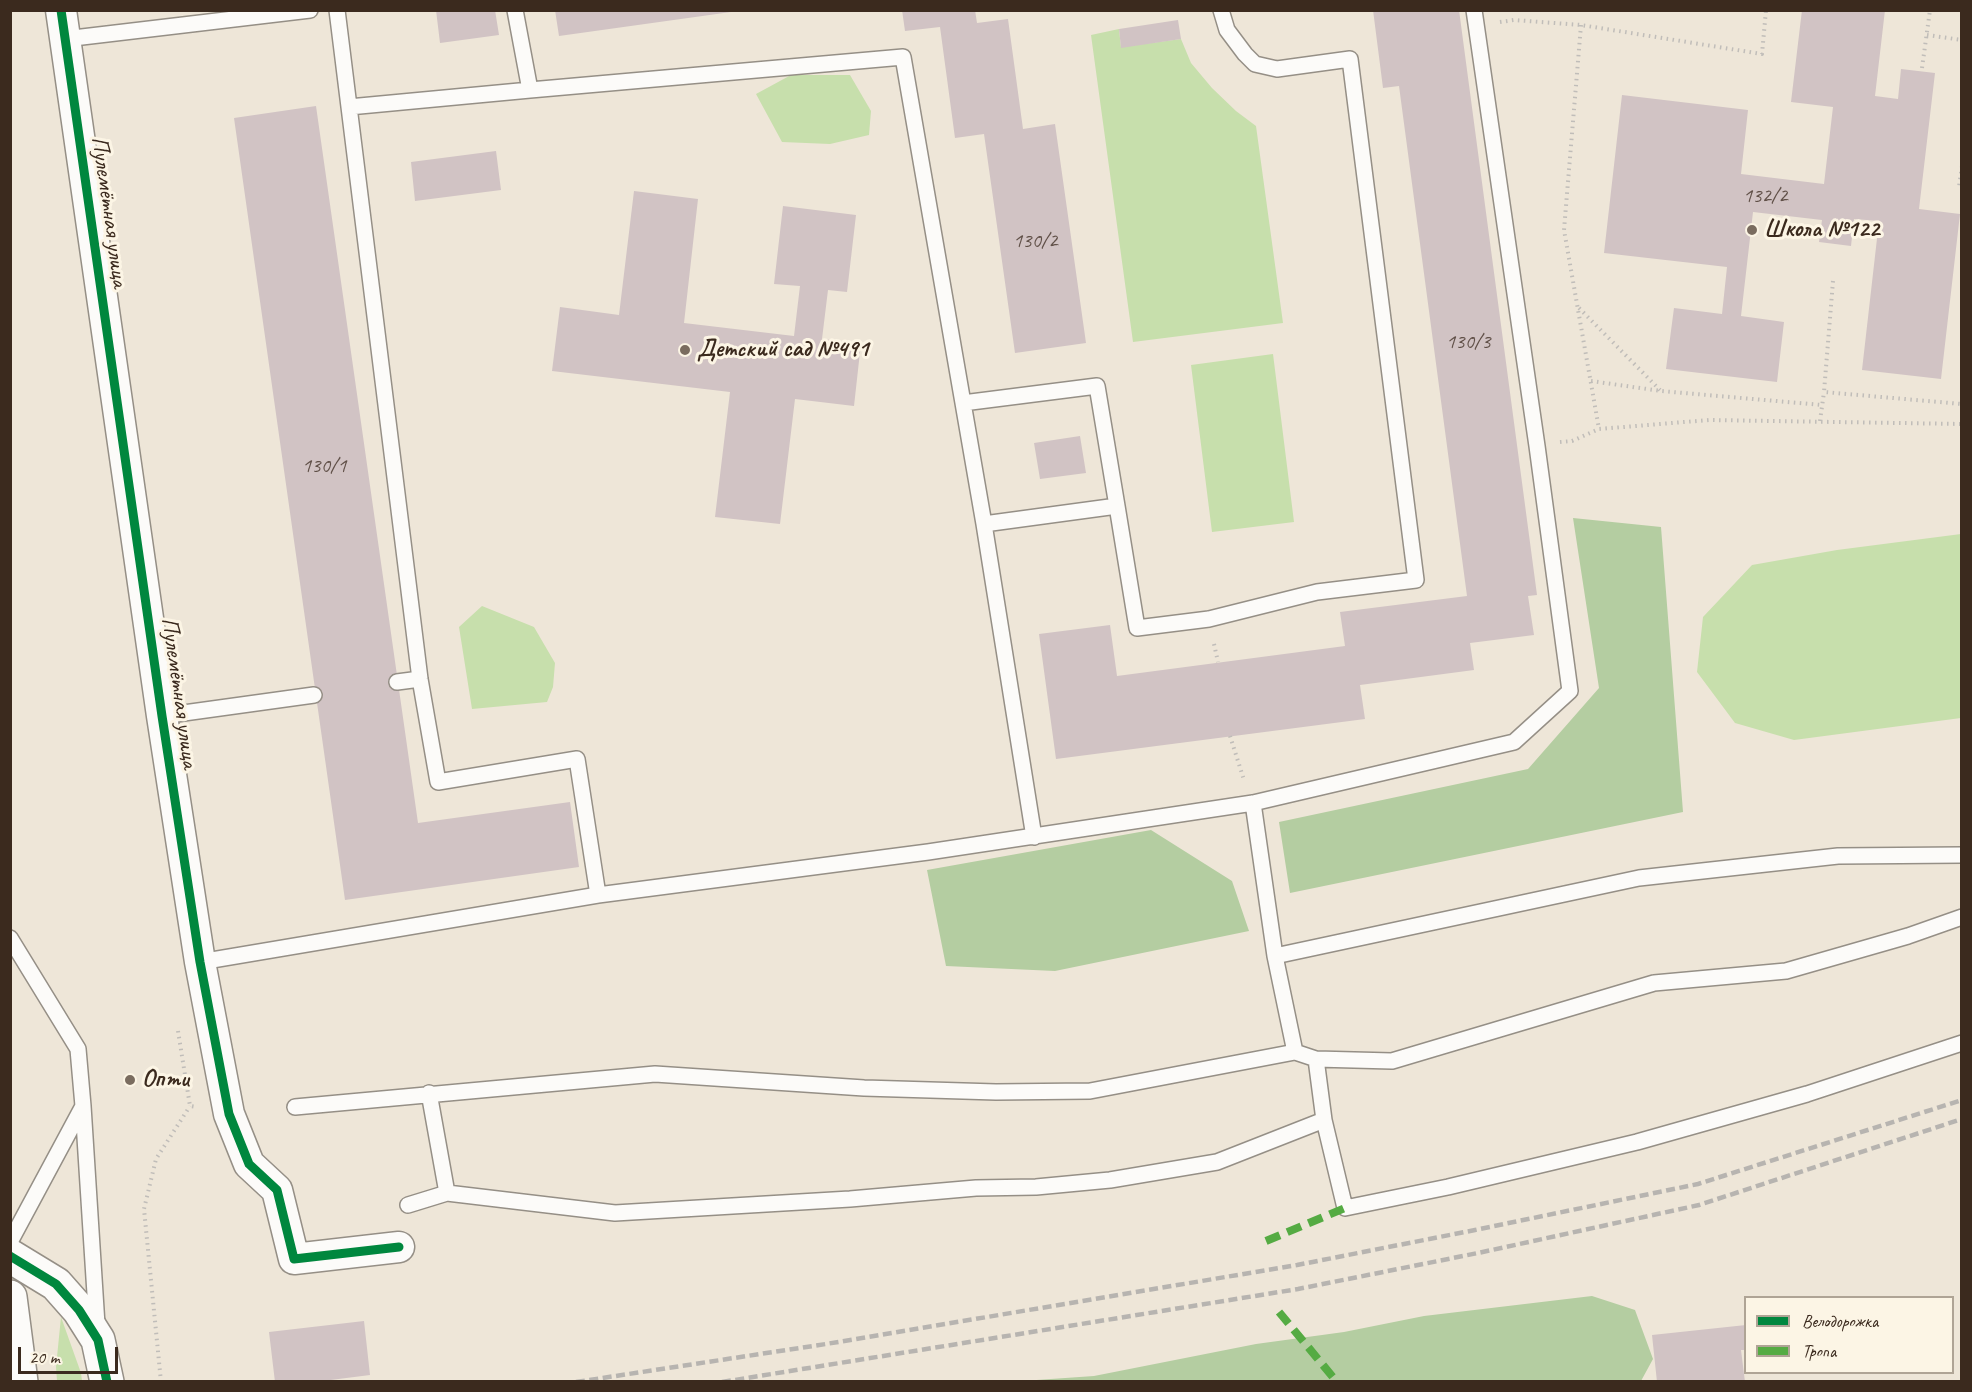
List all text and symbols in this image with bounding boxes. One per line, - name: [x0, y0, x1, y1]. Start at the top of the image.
- street label: Пулемётная улица: [84, 135, 134, 289]
- house number: 132/2: [1743, 183, 1787, 209]
- place label: Школа №122: [1764, 216, 1879, 244]
- marker: Школа №122: [1745, 223, 1759, 237]
- house number: 130/2: [1013, 228, 1057, 254]
- house number: 130/3: [1446, 329, 1490, 355]
- place label: Детский сад №491: [697, 336, 869, 364]
- marker: Детский сад №491: [678, 343, 692, 357]
- house number: 130/1: [302, 453, 346, 479]
- street label: Пулемётная улица: [154, 616, 204, 770]
- place label: Опти: [142, 1066, 189, 1094]
- marker: Опти: [123, 1073, 137, 1087]
- legend: [1744, 1296, 1954, 1374]
- text: Велодорожка: [1802, 1310, 1878, 1332]
- scale bar: [21, 1335, 122, 1373]
- text: Тропа: [1802, 1340, 1836, 1362]
- text: 20 m: [29, 1346, 60, 1368]

